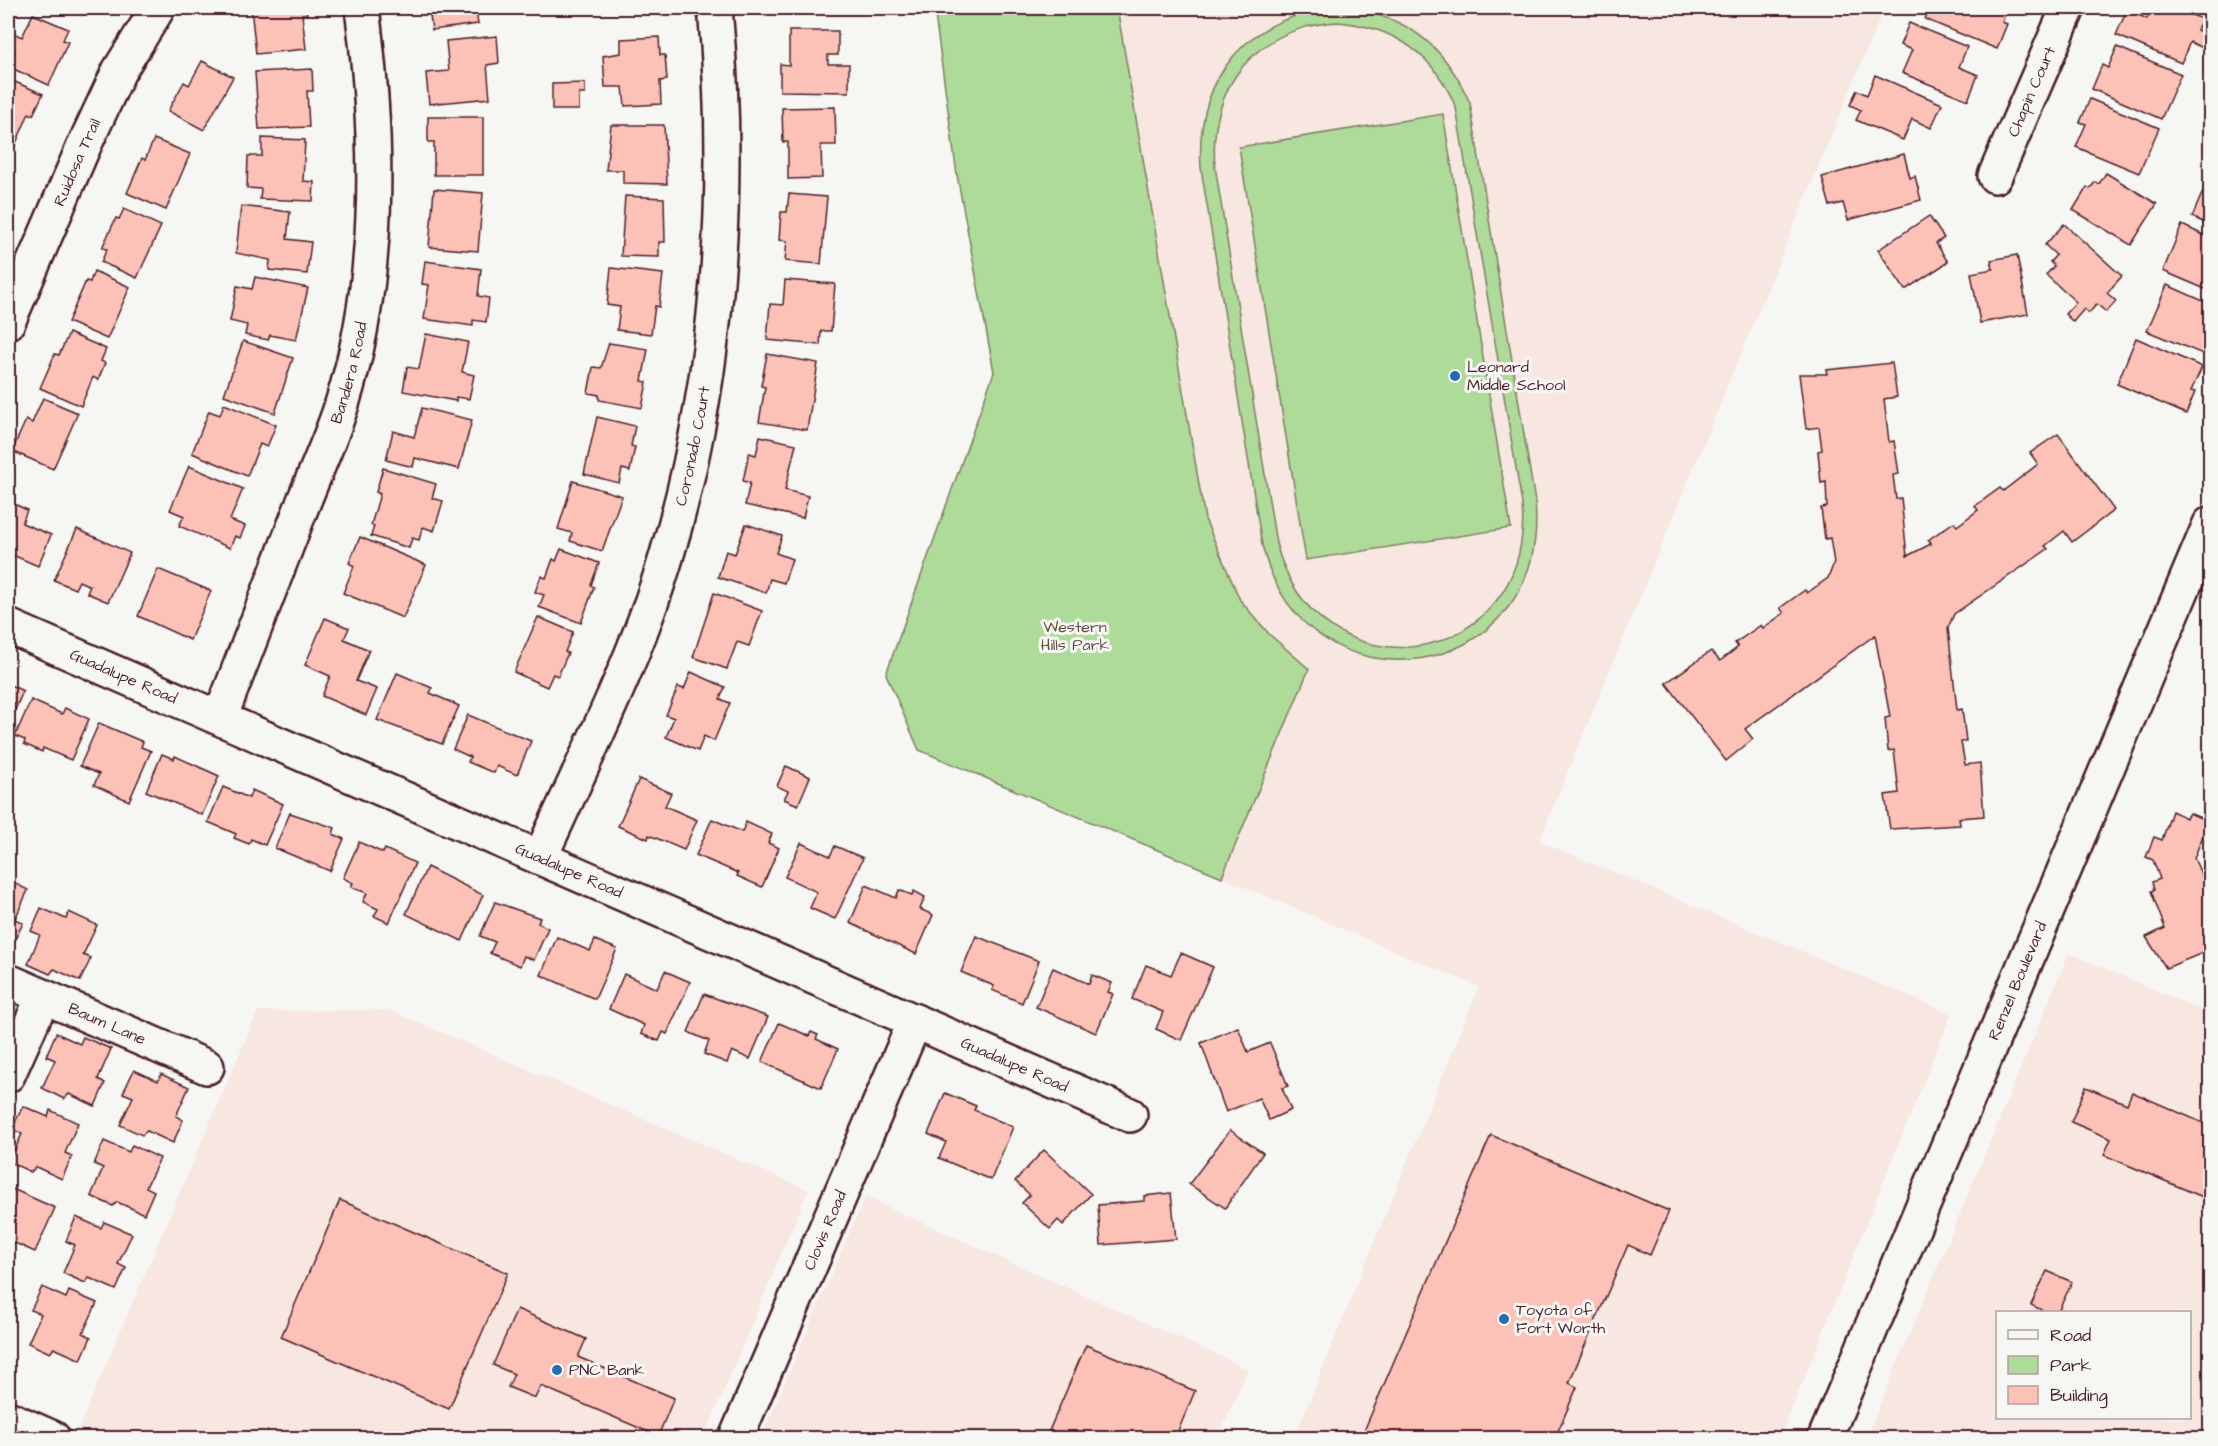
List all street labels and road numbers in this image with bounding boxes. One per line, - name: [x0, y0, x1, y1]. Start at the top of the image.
- street label: Chapin Court: [2002, 42, 2061, 140]
- street label: Ruidosa Trail: [48, 115, 106, 210]
- street label: Bandera Road: [325, 320, 373, 427]
- street label: Coronado Court: [670, 384, 716, 508]
- street label: Guadalupe Road: [66, 643, 181, 709]
- street label: Guadalupe Road: [512, 837, 626, 904]
- street label: Renzel Boulevard: [1983, 918, 2052, 1044]
- street label: Baum Lane: [65, 997, 150, 1050]
- street label: Guadalupe Road: [957, 1032, 1072, 1098]
- street label: Clovis Road: [798, 1187, 852, 1274]

